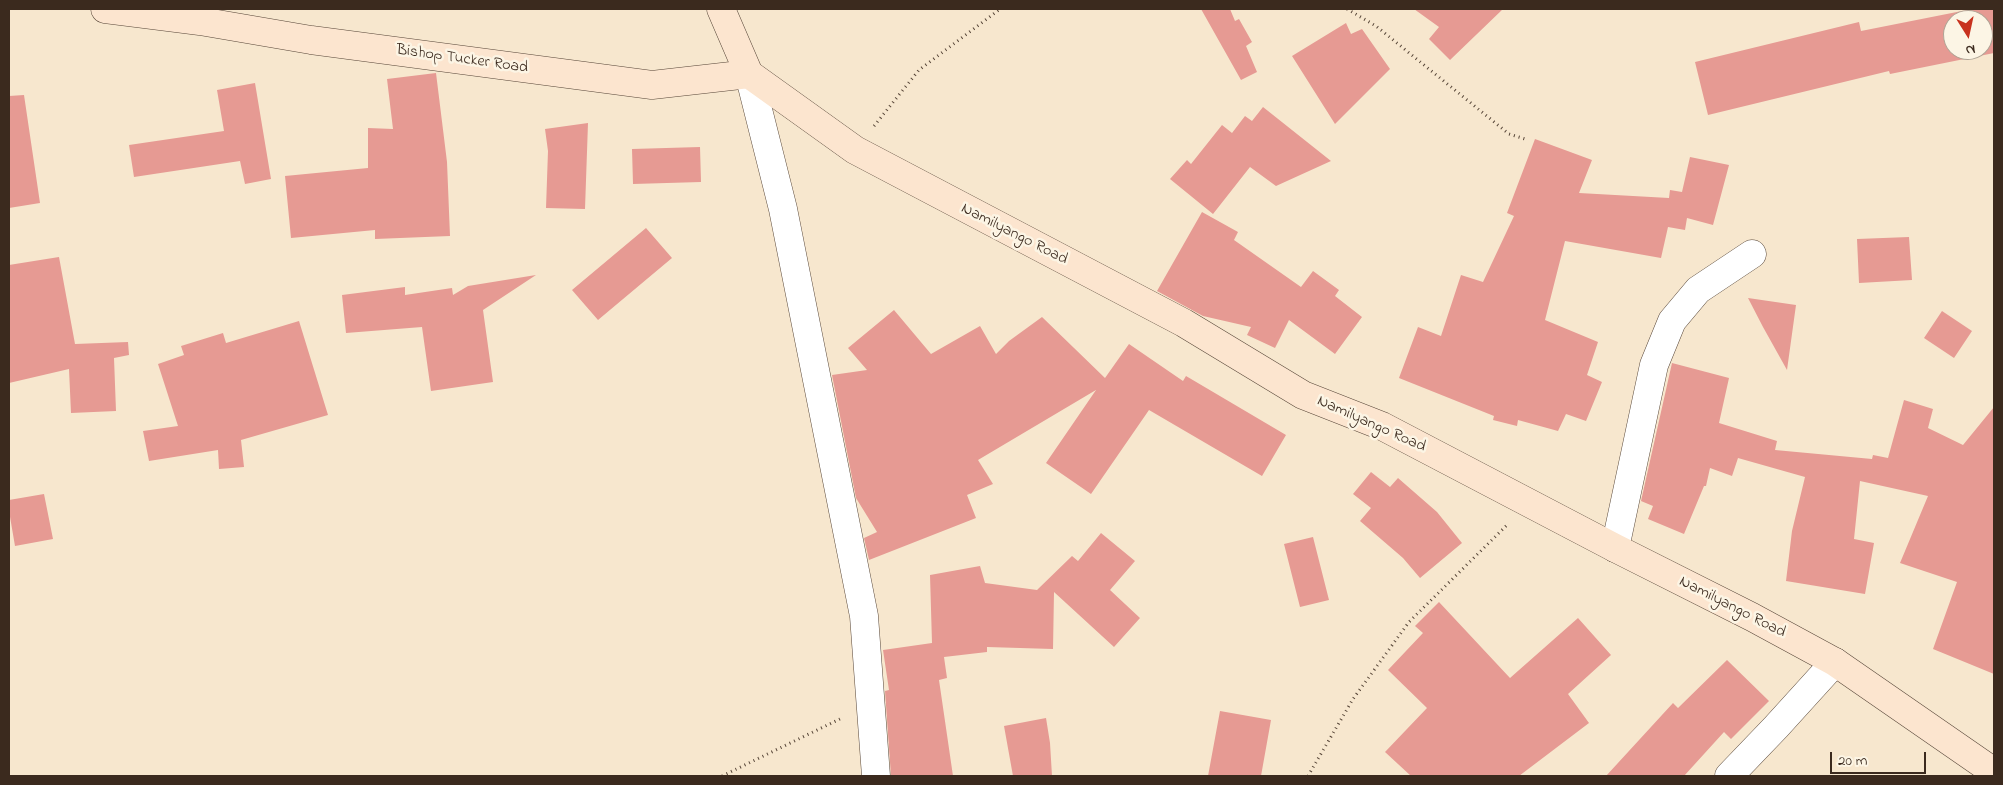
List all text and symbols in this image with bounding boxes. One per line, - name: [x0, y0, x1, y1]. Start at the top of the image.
- north arrow: [1943, 10, 1993, 60]
- text: N: [1964, 38, 1977, 60]
- street label: Bishop Tucker Road: [395, 41, 529, 79]
- street label: Namilyango Road: [957, 200, 1071, 270]
- street label: Namilyango Road: [1314, 392, 1428, 458]
- street label: Namilyango Road: [1675, 573, 1789, 643]
- scale bar: [1833, 742, 1929, 774]
- text: 20 m: [1838, 750, 1867, 772]

